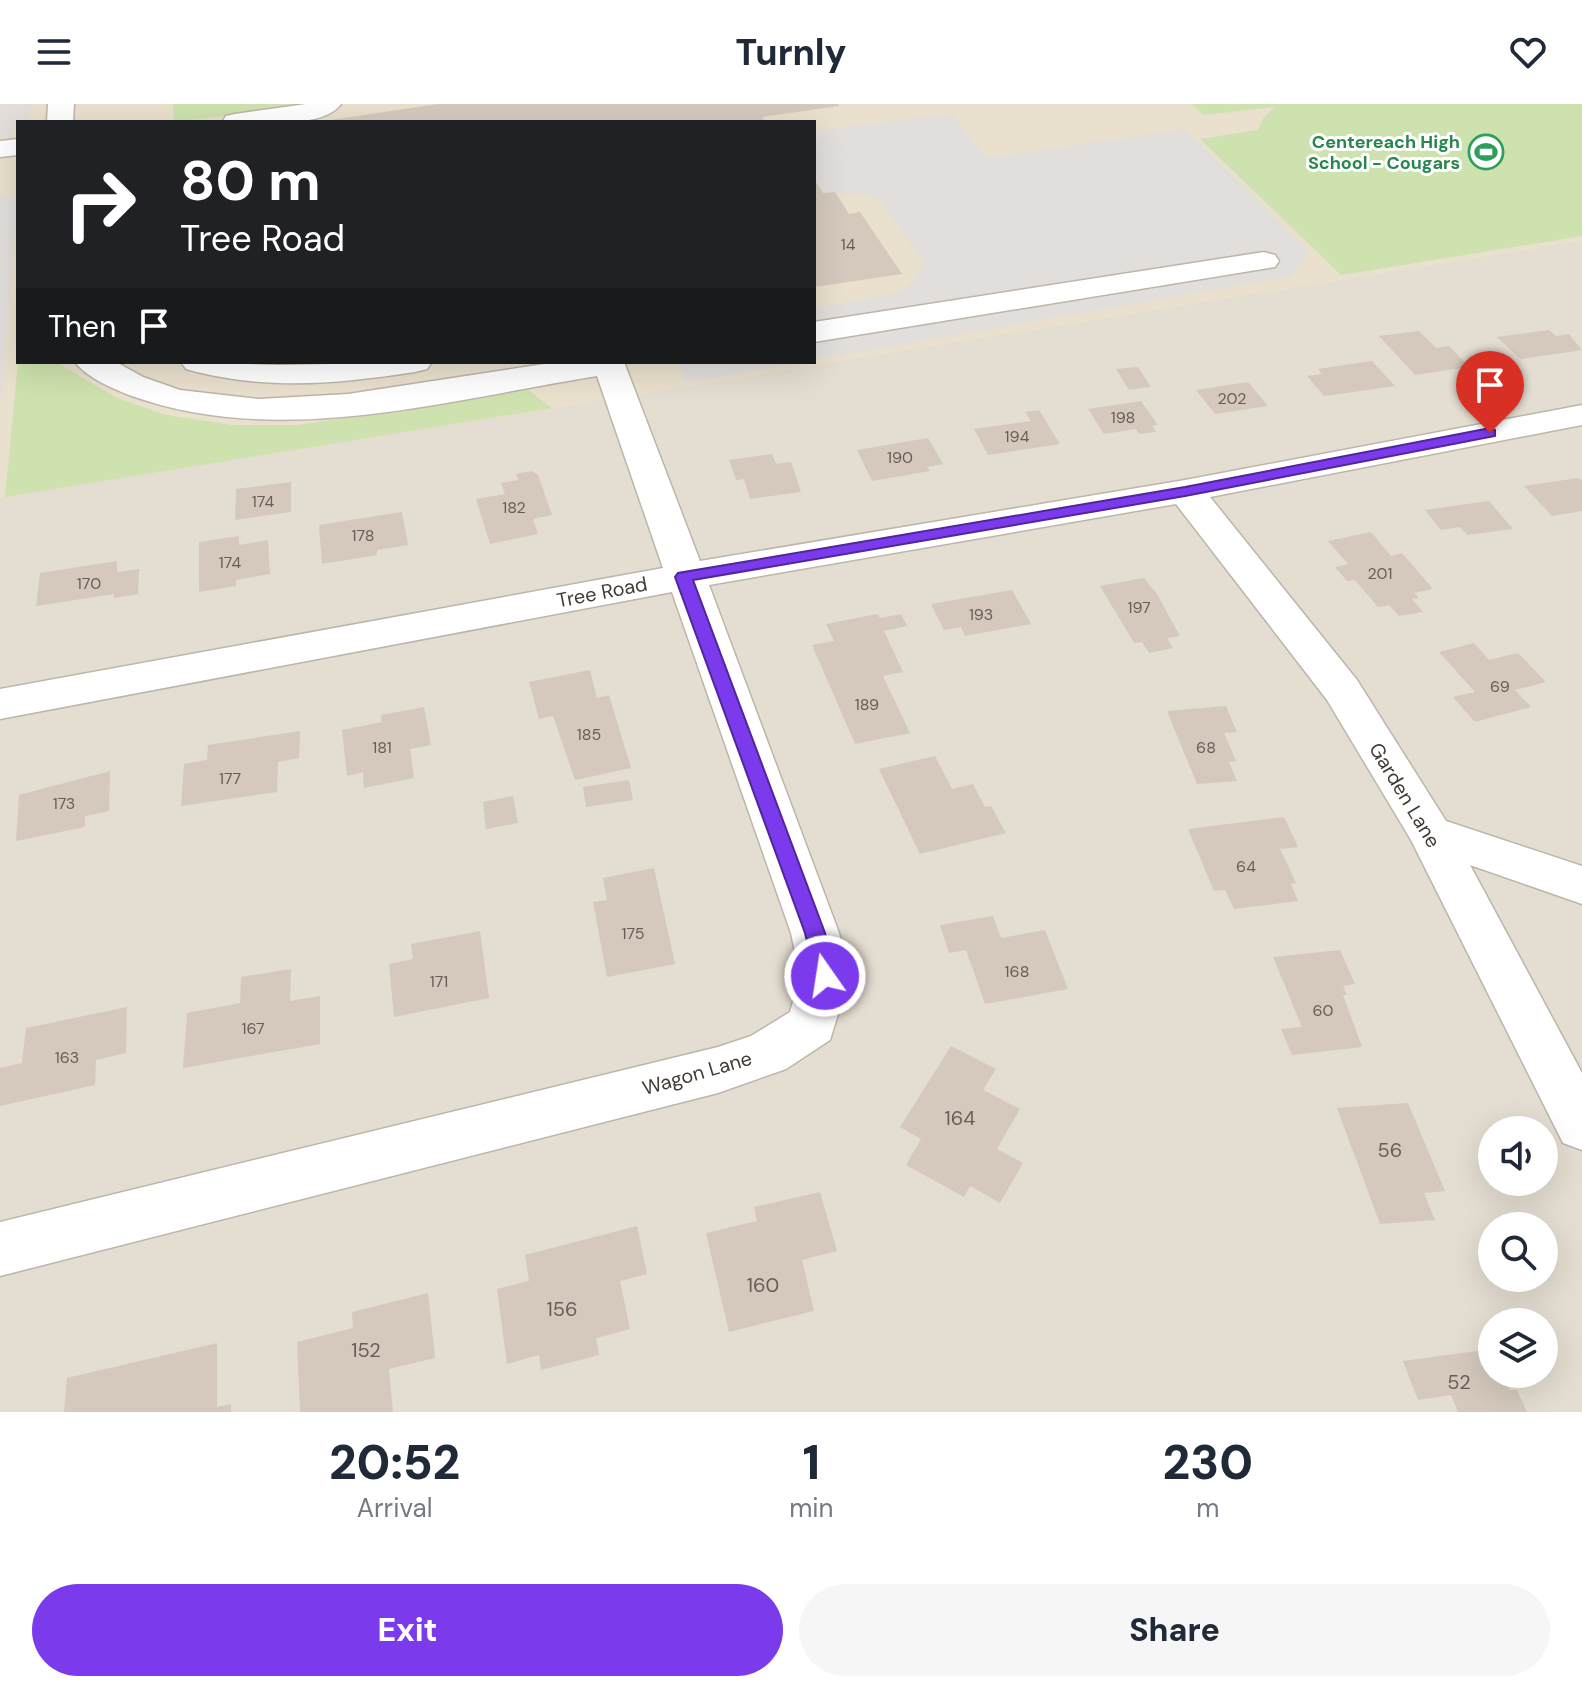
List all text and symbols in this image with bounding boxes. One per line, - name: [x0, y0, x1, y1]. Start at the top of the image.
- text: Turnly: [735, 29, 847, 76]
- icon: menu: [32, 30, 76, 74]
- icon: heart: [1506, 30, 1550, 74]
- place label: Centereach High School - Cougars: [1308, 130, 1460, 175]
- sports icon: Centereach High School - Cougars: [1467, 133, 1505, 171]
- text: 80 m: [180, 144, 321, 217]
- icon: right: [48, 152, 152, 256]
- text: Tree Road: [180, 215, 345, 262]
- house number: 14: [841, 234, 856, 255]
- icon: arrive: [132, 304, 176, 348]
- text: Then: [48, 307, 116, 346]
- pin: [1456, 351, 1524, 433]
- icon: arrive: [1468, 363, 1512, 407]
- house number: 202: [1217, 388, 1247, 409]
- house number: 198: [1111, 407, 1135, 428]
- house number: 194: [1005, 426, 1030, 447]
- house number: 190: [887, 447, 913, 468]
- house number: 174: [252, 491, 274, 512]
- house number: 182: [502, 497, 526, 518]
- house number: 178: [352, 525, 375, 546]
- house number: 174: [219, 552, 241, 573]
- house number: 201: [1368, 563, 1393, 584]
- street label: Tree Road: [555, 570, 649, 614]
- house number: 170: [77, 573, 101, 594]
- house number: 197: [1127, 597, 1151, 618]
- house number: 193: [969, 604, 993, 625]
- house number: 69: [1490, 676, 1510, 697]
- house number: 189: [855, 694, 879, 715]
- house number: 185: [577, 724, 601, 745]
- house number: 181: [372, 737, 392, 758]
- house number: 68: [1196, 737, 1216, 758]
- street label: Garden Lane: [1363, 738, 1447, 852]
- house number: 177: [219, 768, 241, 789]
- house number: 173: [53, 793, 75, 814]
- house number: 64: [1236, 856, 1256, 877]
- house number: 175: [622, 923, 644, 944]
- position arrow: [783, 934, 867, 1018]
- house number: 168: [1005, 961, 1029, 982]
- house number: 171: [430, 971, 448, 992]
- house number: 60: [1313, 1000, 1334, 1021]
- house number: 167: [241, 1018, 265, 1039]
- street label: Wagon Lane: [639, 1045, 755, 1101]
- house number: 163: [55, 1047, 79, 1068]
- house number: 164: [945, 1105, 975, 1131]
- map controls: [1478, 1116, 1558, 1388]
- button: sound: [1478, 1116, 1558, 1196]
- house number: 56: [1378, 1137, 1402, 1163]
- button: search: [1478, 1212, 1558, 1292]
- house number: 160: [747, 1272, 779, 1298]
- house number: 156: [547, 1296, 578, 1322]
- button: layers: [1478, 1308, 1558, 1388]
- house number: 152: [351, 1337, 381, 1363]
- house number: 52: [1447, 1369, 1471, 1395]
- text: 20:52: [329, 1431, 460, 1494]
- text: 1: [802, 1431, 820, 1494]
- text: 230: [1162, 1431, 1253, 1494]
- text: Arrival: [357, 1491, 432, 1525]
- text: min: [789, 1491, 834, 1525]
- text: m: [1196, 1491, 1219, 1525]
- button: Exit: [32, 1584, 783, 1676]
- button: Share: [799, 1584, 1550, 1676]

